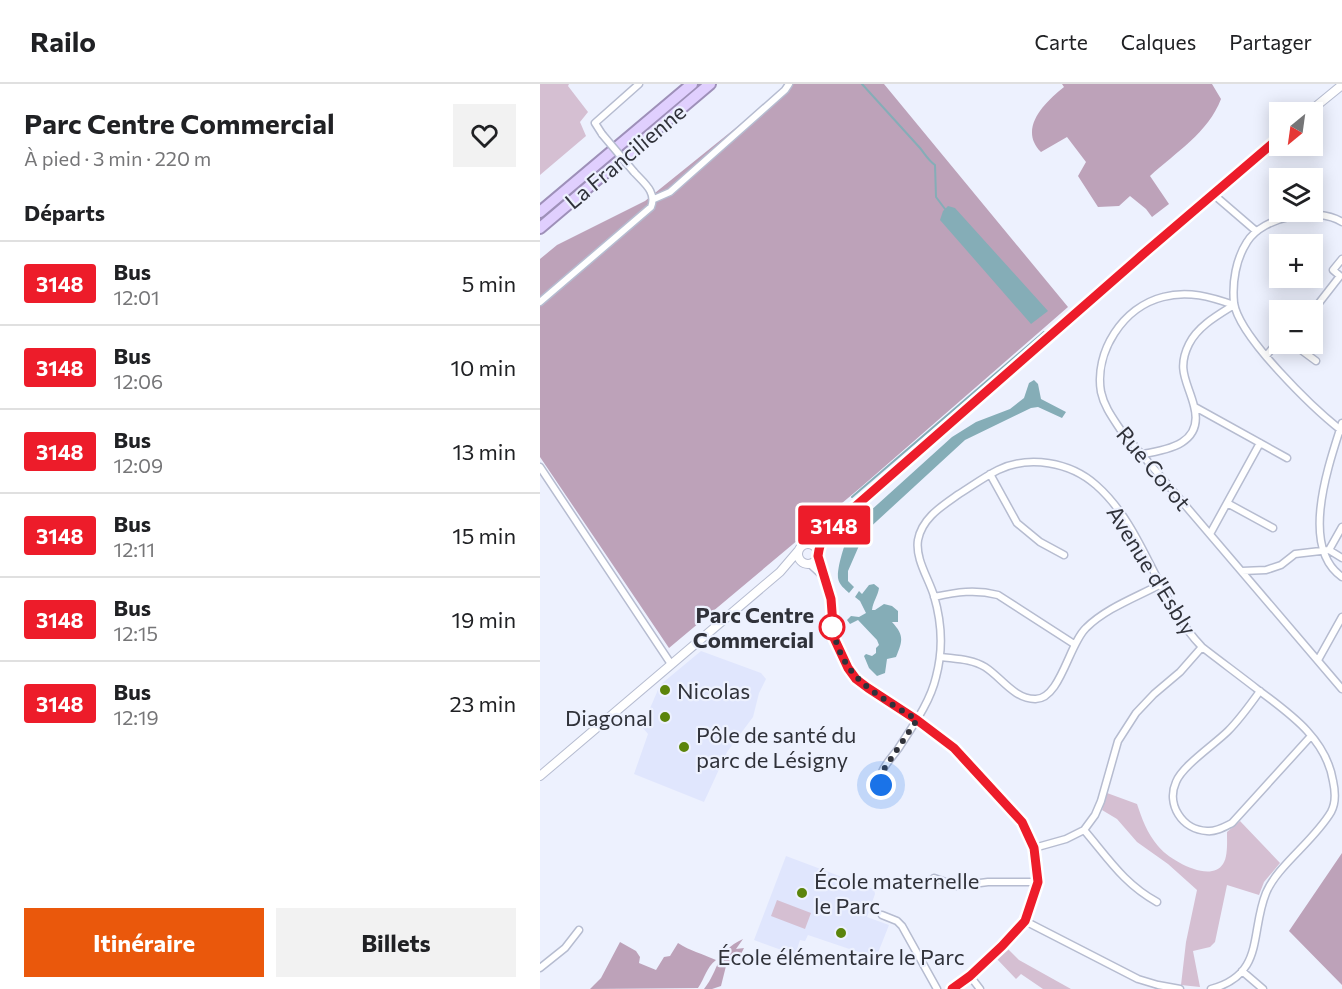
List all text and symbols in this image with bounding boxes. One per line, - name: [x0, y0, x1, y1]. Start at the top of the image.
- text: Railo: [30, 24, 96, 58]
- text: Carte: [1035, 29, 1088, 54]
- text: Calques: [1121, 29, 1196, 54]
- text: Partager: [1229, 29, 1312, 54]
- street label: La Francilienne: [559, 98, 691, 214]
- north arrow: [1269, 102, 1323, 156]
- map controls: [1269, 102, 1323, 354]
- button: heart: [453, 104, 516, 167]
- text: Parc Centre Commercial: [24, 106, 335, 140]
- text: À pied · 3 min · 220 m: [24, 146, 211, 170]
- button: layers: [1269, 168, 1323, 222]
- text: Départs: [24, 199, 105, 226]
- button: +: [1269, 234, 1323, 288]
- text: Bus: [114, 258, 151, 285]
- text: 5 min: [462, 270, 516, 297]
- text: 3148: [36, 271, 84, 296]
- text: 12:01: [114, 285, 160, 309]
- button: −: [1269, 300, 1323, 354]
- text: Bus: [114, 342, 151, 369]
- text: 10 min: [451, 354, 516, 381]
- text: 3148: [36, 355, 84, 380]
- text: 12:06: [114, 369, 163, 393]
- street label: Rue Corot: [1111, 420, 1197, 516]
- text: Bus: [114, 426, 151, 453]
- text: 13 min: [452, 438, 516, 465]
- text: 3148: [36, 439, 84, 464]
- text: 12:09: [114, 453, 163, 477]
- street label: Avenue d'Esbly: [1101, 500, 1203, 640]
- line badge: 3148: [792, 506, 876, 544]
- text: Bus: [114, 510, 151, 537]
- text: 3148: [810, 513, 858, 538]
- text: 15 min: [452, 522, 516, 549]
- text: 3148: [36, 523, 84, 548]
- text: 12:11: [114, 537, 155, 561]
- text: Bus: [114, 594, 151, 621]
- place label: Parc Centre Commercial: [693, 601, 814, 653]
- text: 19 min: [452, 606, 516, 633]
- text: 3148: [36, 607, 84, 632]
- marker: Parc Centre Commercial: [819, 614, 845, 640]
- text: 12:15: [114, 621, 158, 645]
- place label: Nicolas: [677, 677, 750, 704]
- text: Bus: [114, 678, 151, 705]
- marker: Nicolas: [658, 683, 672, 697]
- text: 23 min: [450, 690, 516, 717]
- text: 3148: [36, 691, 84, 716]
- place label: Diagonal: [565, 704, 653, 731]
- text: 12:19: [114, 705, 159, 729]
- marker: Diagonal: [658, 710, 672, 724]
- place label: Pôle de santé du parc de Lésigny: [696, 721, 856, 773]
- marker: Pôle de santé du parc de Lésigny: [677, 740, 691, 754]
- your location: [866, 770, 896, 800]
- place label: École maternelle le Parc: [814, 867, 979, 919]
- marker: École maternelle le Parc: [795, 886, 809, 900]
- button: Itinéraire: [24, 908, 264, 977]
- button: Billets: [276, 908, 516, 977]
- marker: École élémentaire le Parc: [834, 926, 848, 940]
- place label: École élémentaire le Parc: [717, 943, 965, 970]

